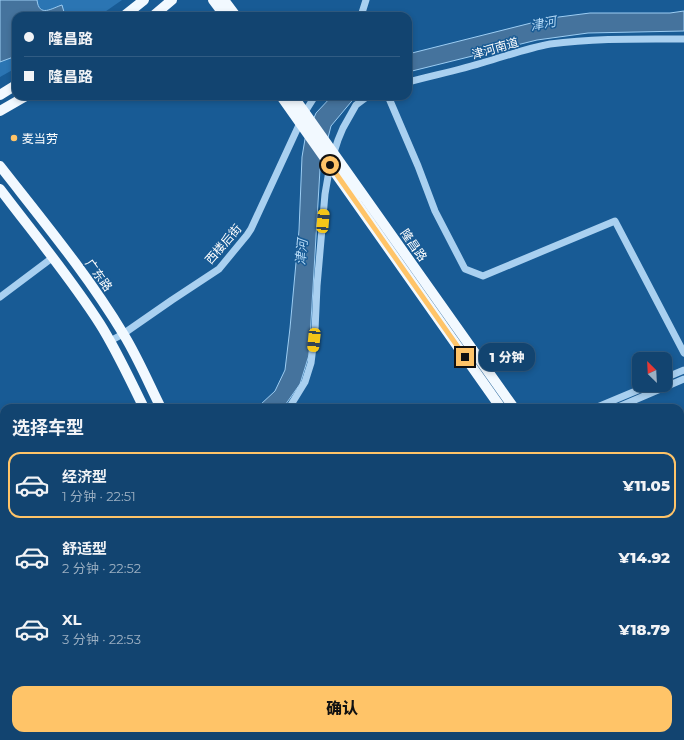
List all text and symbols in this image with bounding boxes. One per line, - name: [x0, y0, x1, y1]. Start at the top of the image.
- water label: 津河: [529, 12, 560, 33]
- text: 隆昌路: [48, 29, 93, 48]
- street label: 津河南道: [470, 34, 520, 62]
- text: 隆昌路: [48, 67, 93, 86]
- place label: 麦当劳: [22, 131, 58, 146]
- marker: 麦当劳: [9, 133, 19, 143]
- route start: [321, 156, 339, 174]
- car: [316, 209, 330, 233]
- street label: 西楼后街: [202, 221, 244, 267]
- street label: 隆昌路: [398, 226, 430, 264]
- water label: 津河: [292, 235, 310, 266]
- street label: 广东路: [82, 256, 116, 294]
- car: [307, 327, 321, 353]
- callout: 1 分钟: [479, 343, 535, 371]
- route end: [456, 348, 474, 366]
- text: 1 分钟: [489, 349, 525, 365]
- north arrow: [632, 352, 672, 392]
- map controls: [632, 352, 672, 392]
- text: 选择车型: [12, 417, 84, 439]
- icon: car: [14, 467, 50, 503]
- text: 经济型: [62, 467, 107, 486]
- text: ¥11.05: [623, 476, 670, 495]
- text: 1 分钟 · 22:51: [62, 488, 136, 504]
- icon: car: [14, 539, 50, 575]
- text: 舒适型: [62, 539, 107, 558]
- text: ¥14.92: [619, 548, 670, 567]
- text: 2 分钟 · 22:52: [62, 560, 141, 576]
- text: XL: [62, 610, 81, 629]
- icon: car: [14, 611, 50, 647]
- text: ¥18.79: [619, 620, 670, 639]
- text: 3 分钟 · 22:53: [62, 631, 141, 647]
- button: 确认: [12, 686, 672, 732]

